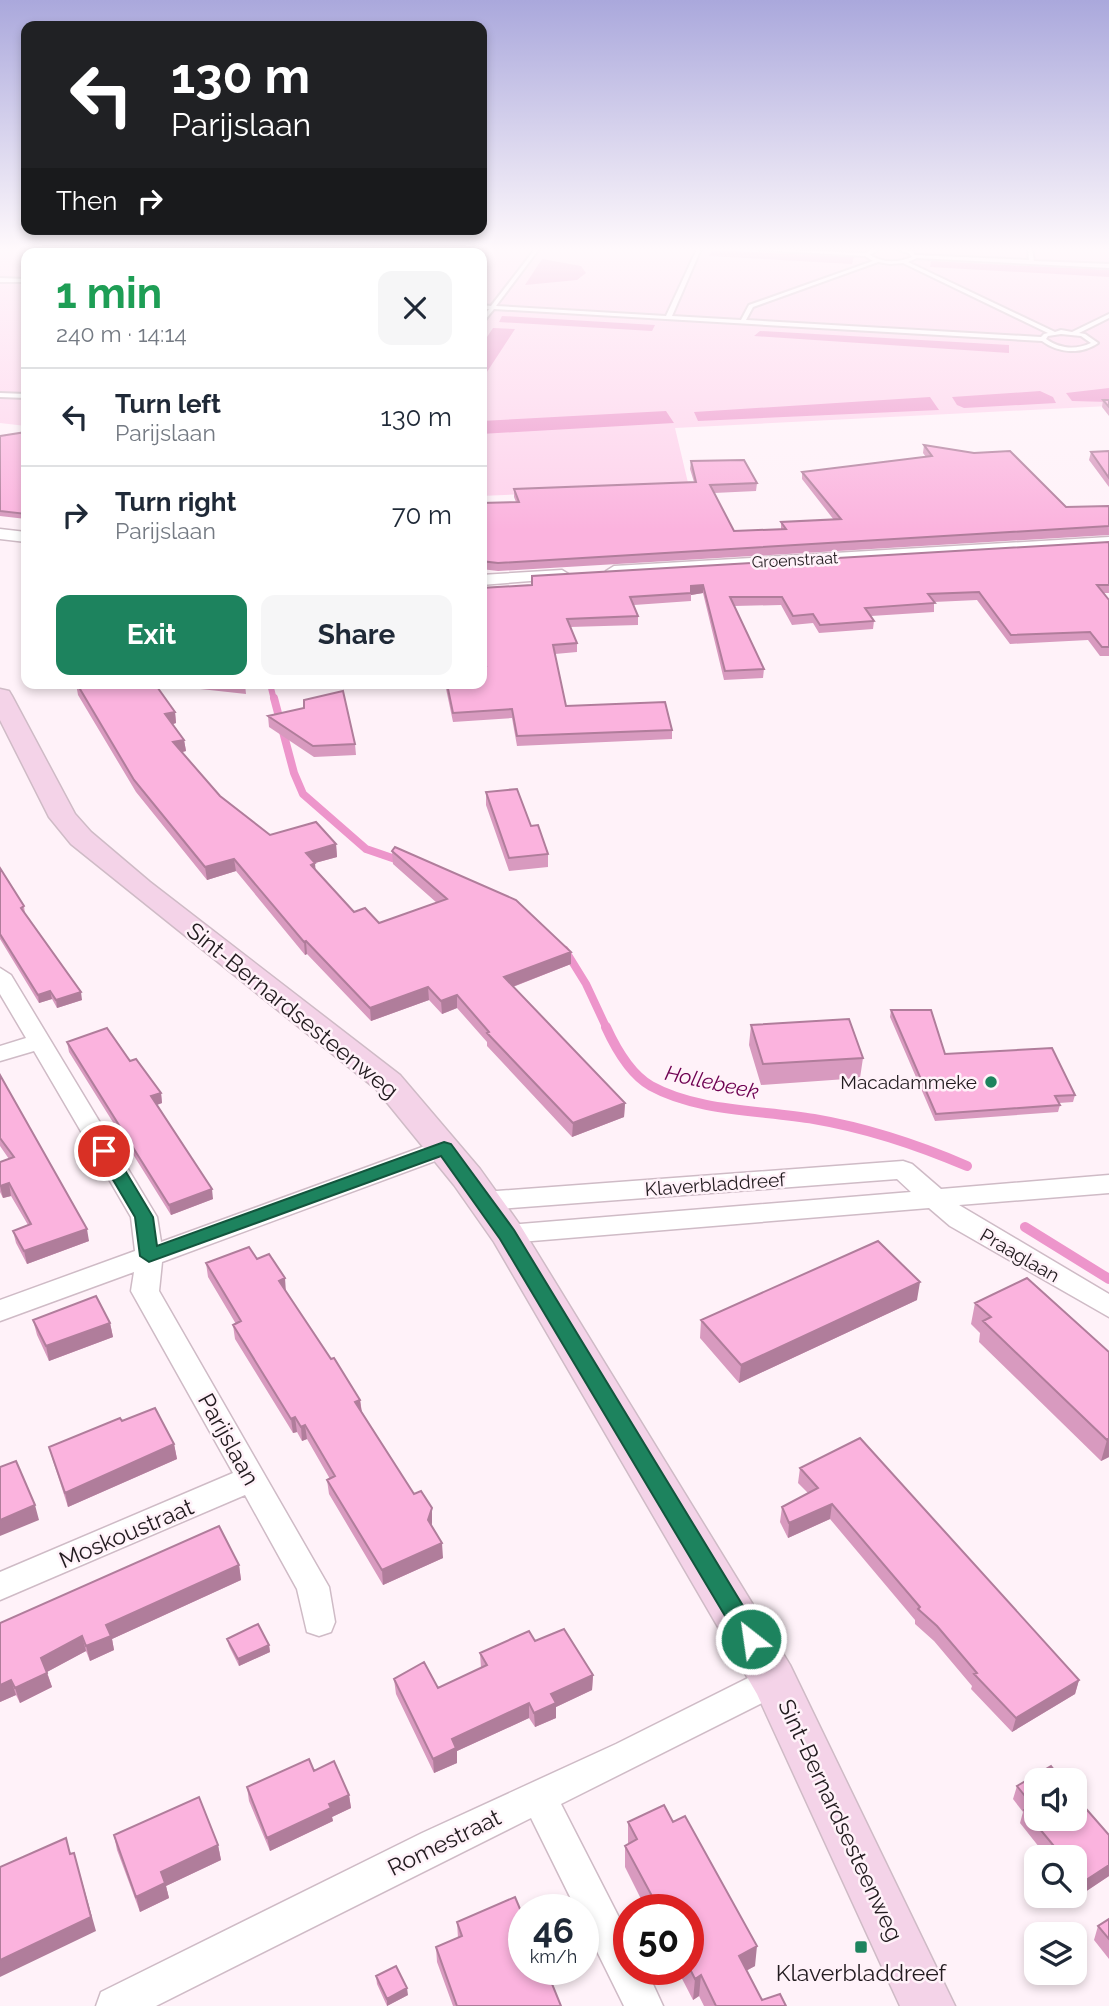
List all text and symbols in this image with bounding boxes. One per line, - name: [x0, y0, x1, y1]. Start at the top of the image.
- text: 130 m: [171, 47, 310, 104]
- icon: left: [56, 49, 147, 140]
- text: Parijslaan: [171, 106, 311, 143]
- icon: right: [131, 182, 169, 220]
- text: Then: [56, 186, 117, 216]
- text: 1 min: [56, 269, 162, 318]
- button: close: [378, 271, 452, 345]
- text: 240 m · 14:14: [56, 320, 187, 347]
- text: Turn left: [115, 389, 221, 419]
- icon: left: [56, 398, 94, 436]
- text: 130 m: [381, 402, 452, 432]
- text: Parijslaan: [115, 419, 216, 446]
- text: Turn right: [115, 487, 236, 517]
- icon: right: [56, 496, 94, 534]
- text: 70 m: [392, 500, 452, 530]
- text: Parijslaan: [115, 517, 216, 544]
- street label: Groenstraat: [751, 548, 839, 572]
- button: Exit: [56, 595, 247, 675]
- button: Share: [261, 595, 452, 675]
- street label: Sint-Bernardsesteenweg: [182, 916, 404, 1104]
- water label: Hollebeek: [663, 1060, 761, 1104]
- place label: Macadammeke: [840, 1071, 977, 1093]
- marker: Macadammeke: [983, 1074, 999, 1090]
- pin: [74, 1121, 134, 1181]
- icon: arrive: [85, 1132, 123, 1170]
- street label: Klaverbladdreef: [644, 1168, 787, 1200]
- street label: Praaglaan: [976, 1224, 1064, 1286]
- street label: Parijslaan: [193, 1388, 265, 1490]
- street label: Moskoustraat: [55, 1492, 197, 1573]
- position arrow: [714, 1602, 788, 1676]
- street label: Sint-Bernardsesteenweg: [773, 1695, 909, 1945]
- map controls: [1024, 1768, 1087, 1985]
- button: sound: [1024, 1768, 1087, 1831]
- street label: Romestraat: [383, 1803, 505, 1881]
- button: search: [1024, 1845, 1087, 1908]
- speed limit sign: 50: [613, 1894, 704, 1985]
- text: 46: [533, 1910, 574, 1951]
- button: layers: [1024, 1922, 1087, 1985]
- marker: Klaverbladdreef: [853, 1939, 869, 1955]
- text: km/h: [530, 1946, 577, 1967]
- place label: Klaverbladdreef: [776, 1959, 948, 1986]

